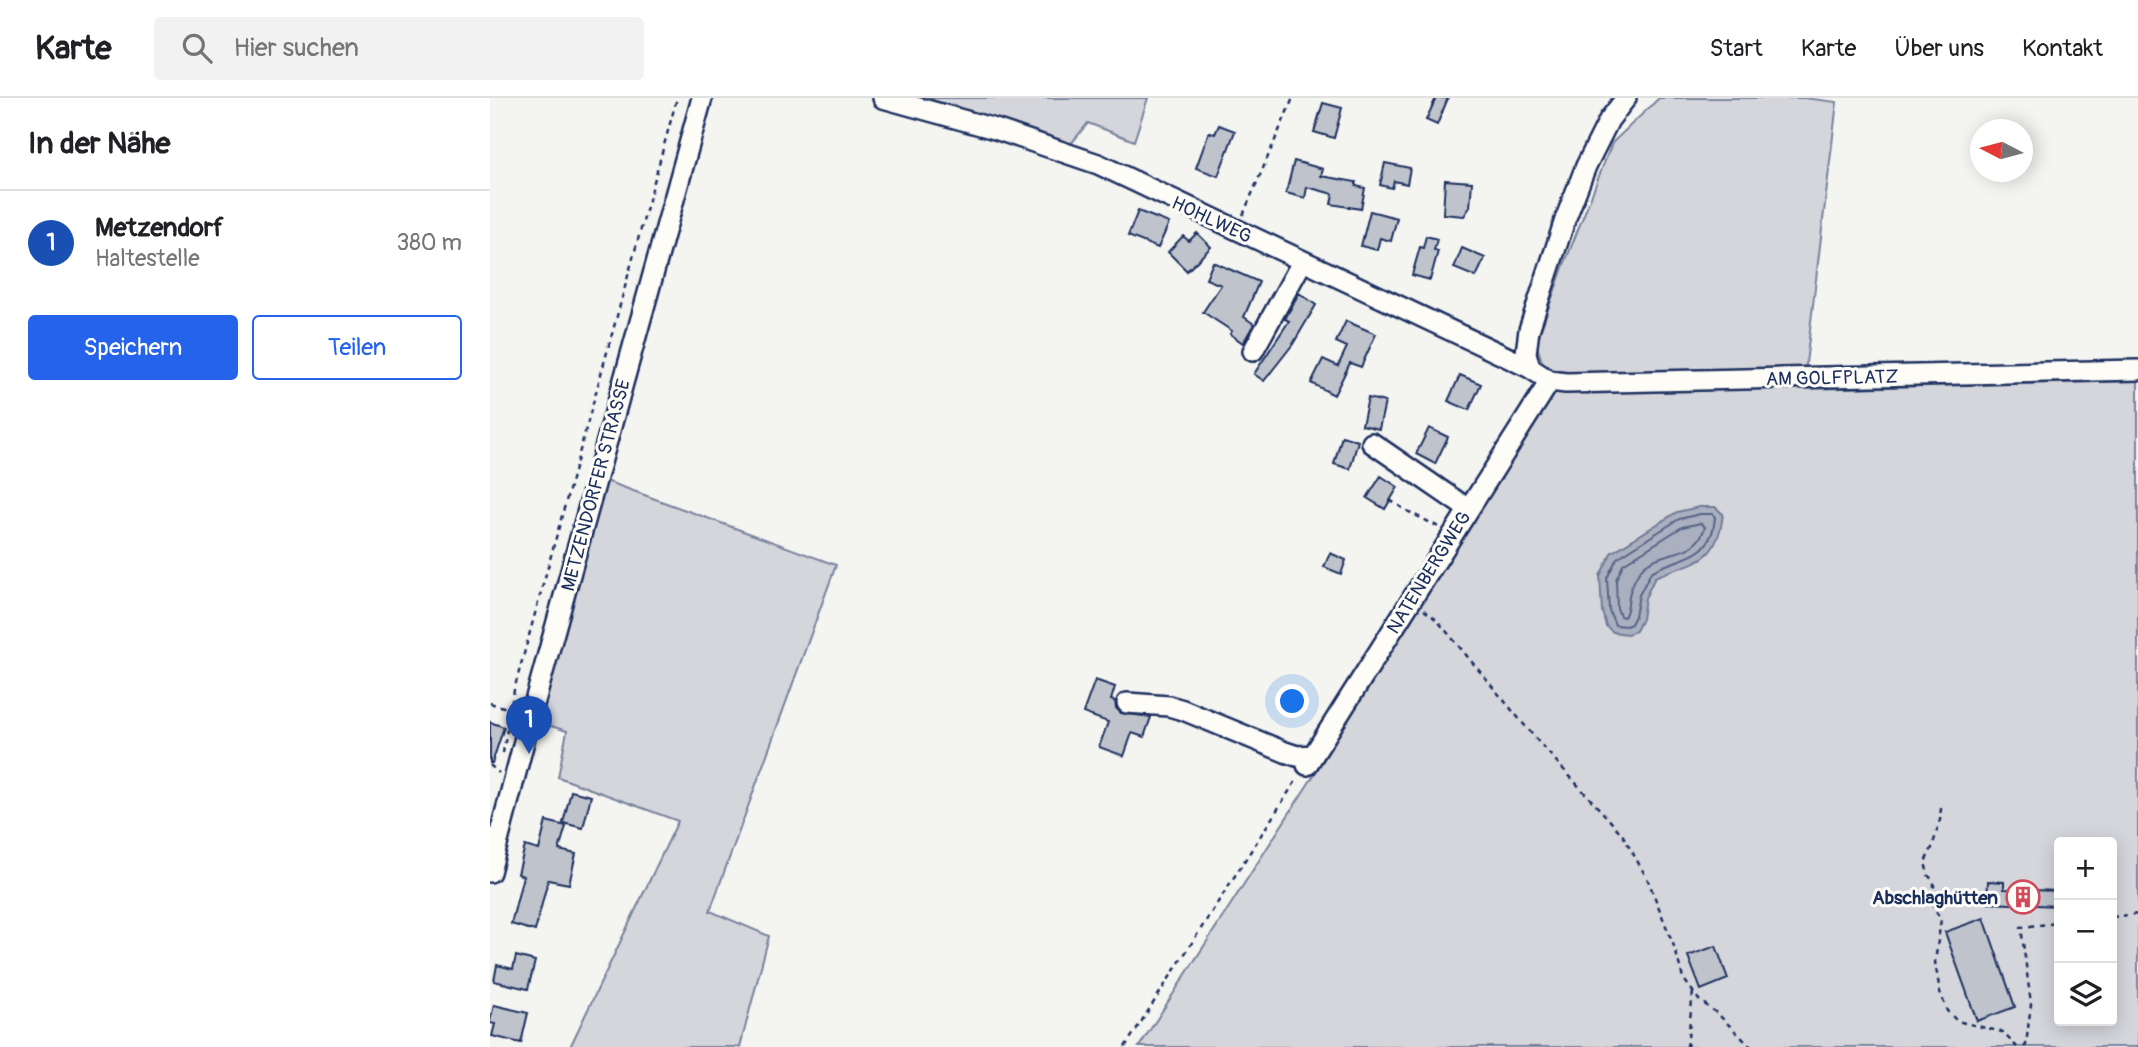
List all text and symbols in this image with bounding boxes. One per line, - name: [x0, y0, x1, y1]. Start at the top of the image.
- search box: [154, 17, 644, 80]
- text: Karte: [35, 28, 112, 69]
- icon: search: [178, 29, 216, 67]
- text: Hier suchen: [234, 32, 359, 64]
- text: Start: [1710, 34, 1763, 63]
- text: Karte: [1801, 34, 1856, 63]
- text: Über uns: [1894, 34, 1984, 63]
- text: Kontakt: [2022, 34, 2103, 63]
- north arrow: [1970, 119, 2033, 182]
- text: In der Nähe: [28, 125, 170, 162]
- street label: HOHLWEG: [1168, 191, 1255, 249]
- text: Metzendorf: [95, 212, 224, 244]
- text: 1: [47, 228, 56, 257]
- text: 380 m: [396, 228, 462, 257]
- text: Haltestelle: [95, 244, 200, 273]
- button: Speichern: [28, 315, 238, 380]
- button: Teilen: [252, 315, 462, 380]
- street label: AM GOLFPLATZ: [1766, 365, 1898, 391]
- street label: METZENDORFER STRASSE: [556, 376, 636, 594]
- street label: NATENBERGWEG: [1382, 507, 1476, 638]
- your location: [1275, 684, 1309, 718]
- pin: 1: [506, 696, 552, 754]
- map controls: [2054, 837, 2117, 1026]
- button: +: [2054, 837, 2117, 900]
- building icon: Abschlaghütten: [2004, 878, 2042, 916]
- place label: Abschlaghütten: [1872, 886, 1998, 910]
- button: −: [2054, 900, 2117, 963]
- button: layers: [2054, 963, 2117, 1026]

